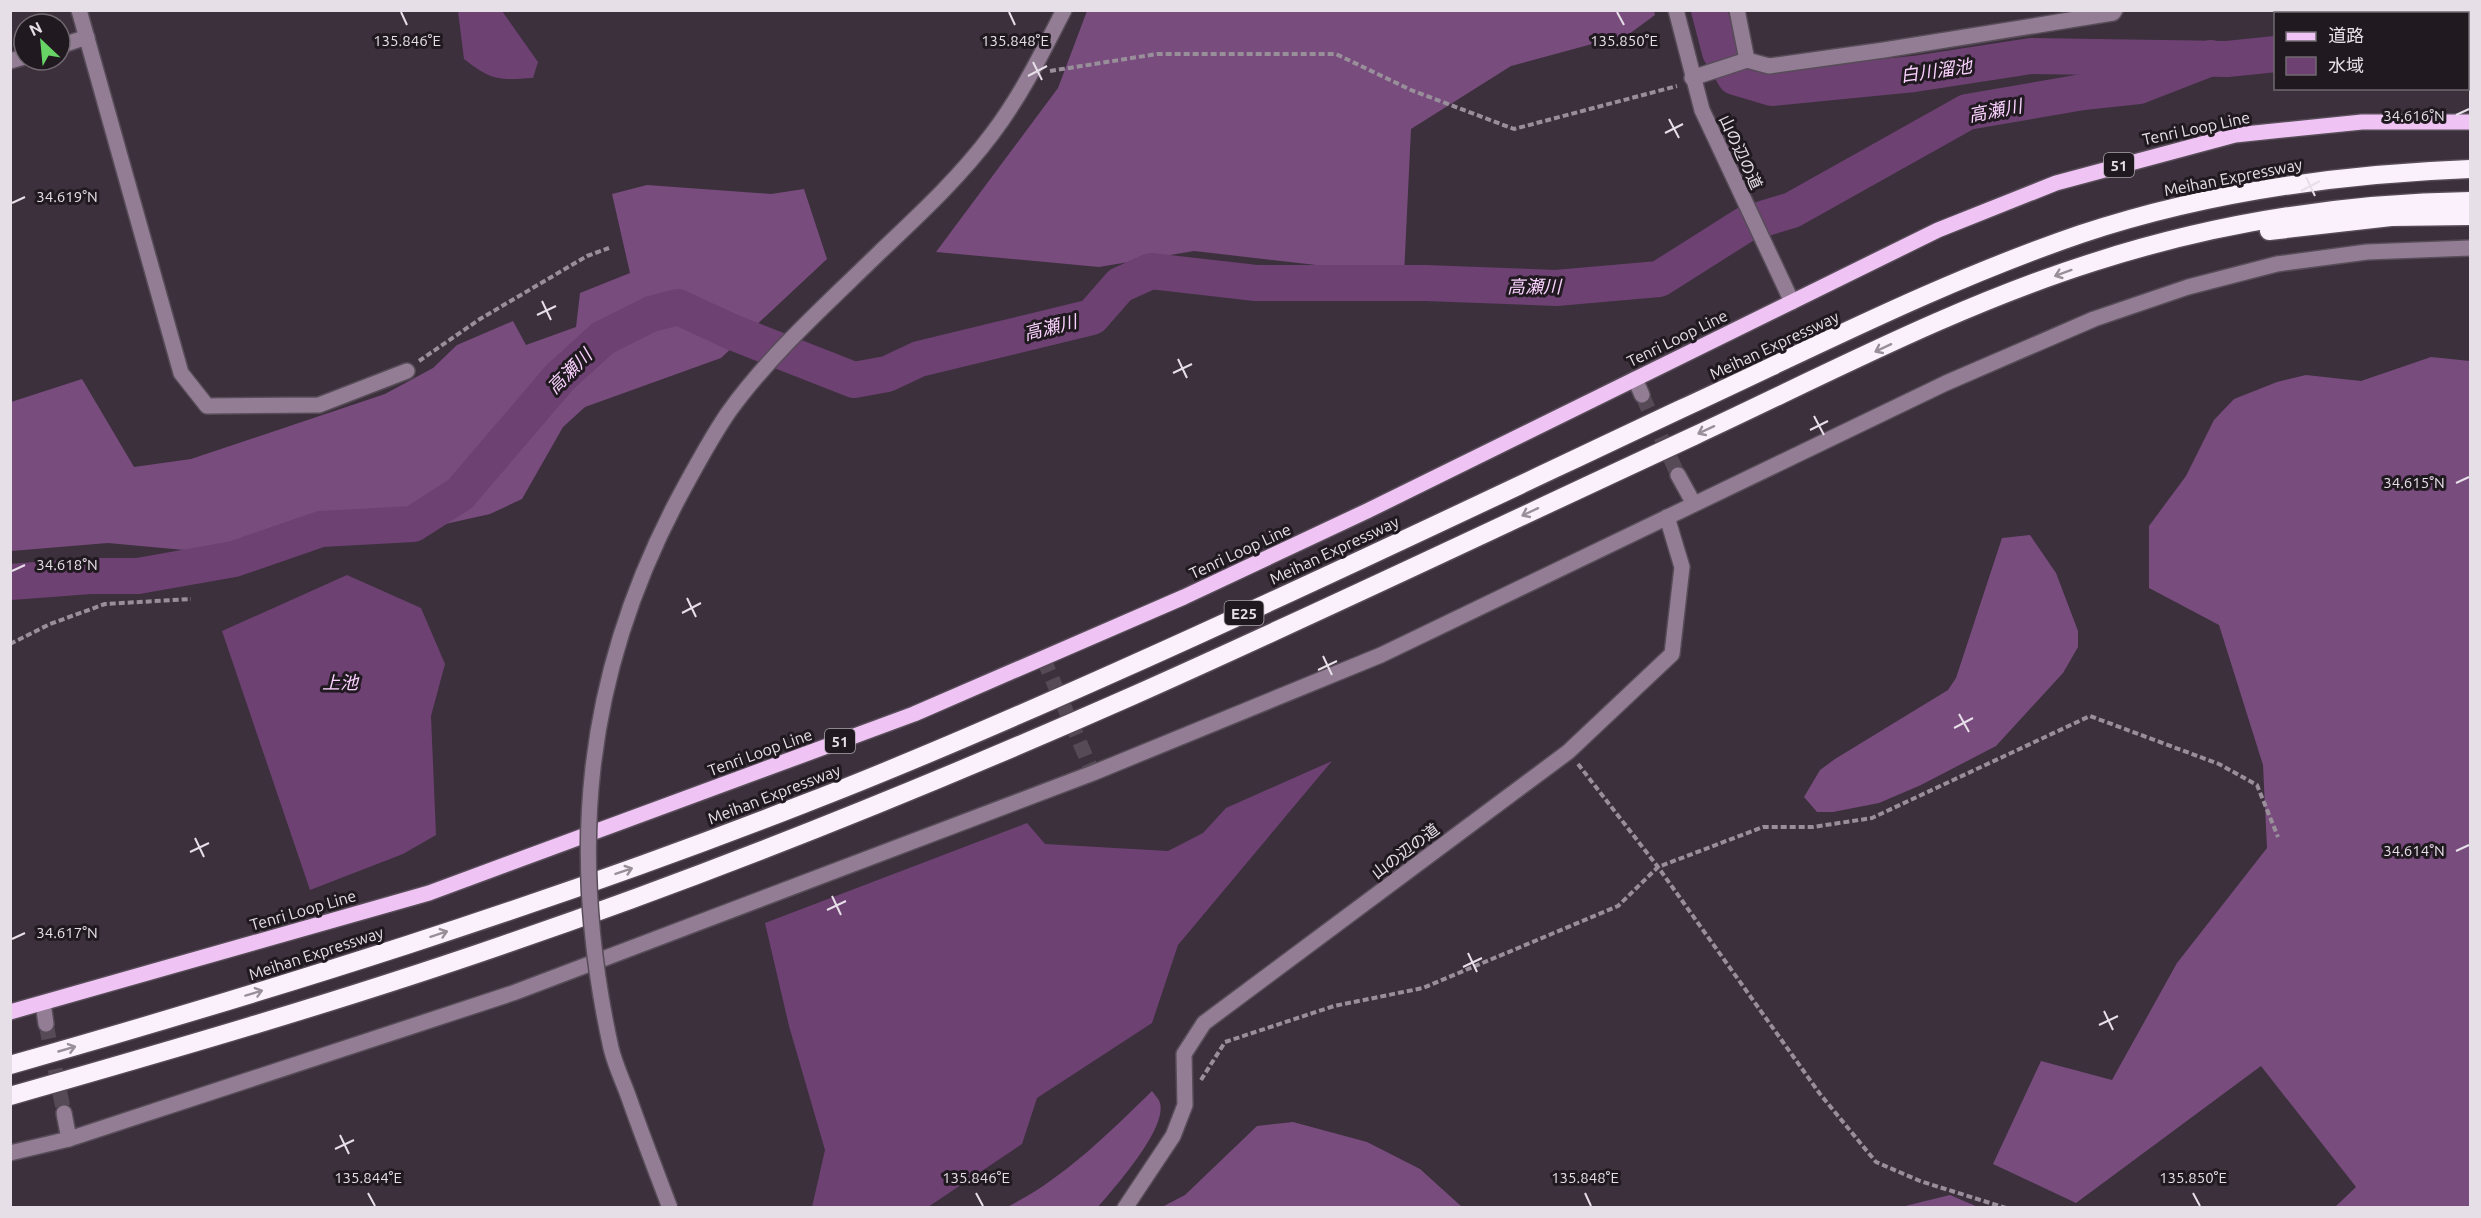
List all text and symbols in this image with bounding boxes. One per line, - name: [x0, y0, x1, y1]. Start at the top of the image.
- north arrow: [12, 12, 72, 72]
- legend: [2274, 12, 2469, 90]
- text: N: [26, 18, 45, 39]
- text: 道路: [2328, 25, 2364, 45]
- text: 135.846°E: [373, 32, 441, 49]
- text: 135.848°E: [981, 32, 1049, 49]
- text: 135.850°E: [1590, 32, 1658, 49]
- water label: 白川溜池: [1899, 55, 1975, 85]
- text: 水域: [2328, 55, 2364, 75]
- water label: 高瀬川: [1967, 95, 2025, 125]
- text: 34.616°N: [2383, 107, 2445, 124]
- street label: Tenri Loop Line: [2141, 108, 2251, 148]
- street label: 山の辺の道: [1716, 112, 1766, 192]
- road number: 51: [2104, 153, 2134, 177]
- street label: Meihan Expressway: [2162, 155, 2304, 199]
- text: 34.619°N: [36, 188, 98, 205]
- one-way arrow: [2054, 268, 2073, 279]
- water label: 高瀬川: [1507, 276, 1563, 296]
- street label: Tenri Loop Line: [1624, 306, 1730, 370]
- street label: Meihan Expressway: [1707, 307, 1842, 383]
- water label: 高瀬川: [1021, 310, 1081, 343]
- water label: 高瀬川: [543, 343, 597, 397]
- one-way arrow: [1875, 343, 1893, 354]
- one-way arrow: [1698, 425, 1716, 436]
- text: 34.615°N: [2383, 474, 2445, 491]
- one-way arrow: [1521, 507, 1539, 519]
- street label: Meihan Expressway: [1267, 512, 1402, 588]
- street label: Tenri Loop Line: [1187, 520, 1293, 582]
- text: 34.618°N: [36, 556, 98, 573]
- road number: E25: [1224, 601, 1264, 625]
- water label: 上池: [322, 672, 360, 692]
- street label: Tenri Loop Line: [705, 725, 815, 779]
- road number: 51: [825, 729, 855, 753]
- street label: Meihan Expressway: [705, 760, 843, 828]
- street label: 山の辺の道: [1368, 820, 1442, 882]
- text: 34.614°N: [2383, 842, 2445, 859]
- one-way arrow: [614, 864, 633, 875]
- street label: Tenri Loop Line: [248, 886, 358, 934]
- street label: Meihan Expressway: [246, 923, 386, 983]
- text: 34.617°N: [36, 924, 98, 941]
- one-way arrow: [429, 928, 448, 939]
- one-way arrow: [244, 987, 263, 998]
- one-way arrow: [57, 1043, 76, 1054]
- text: 135.844°E: [334, 1169, 402, 1186]
- text: 135.846°E: [942, 1169, 1010, 1186]
- text: 135.848°E: [1551, 1169, 1619, 1186]
- text: 135.850°E: [2159, 1169, 2227, 1186]

